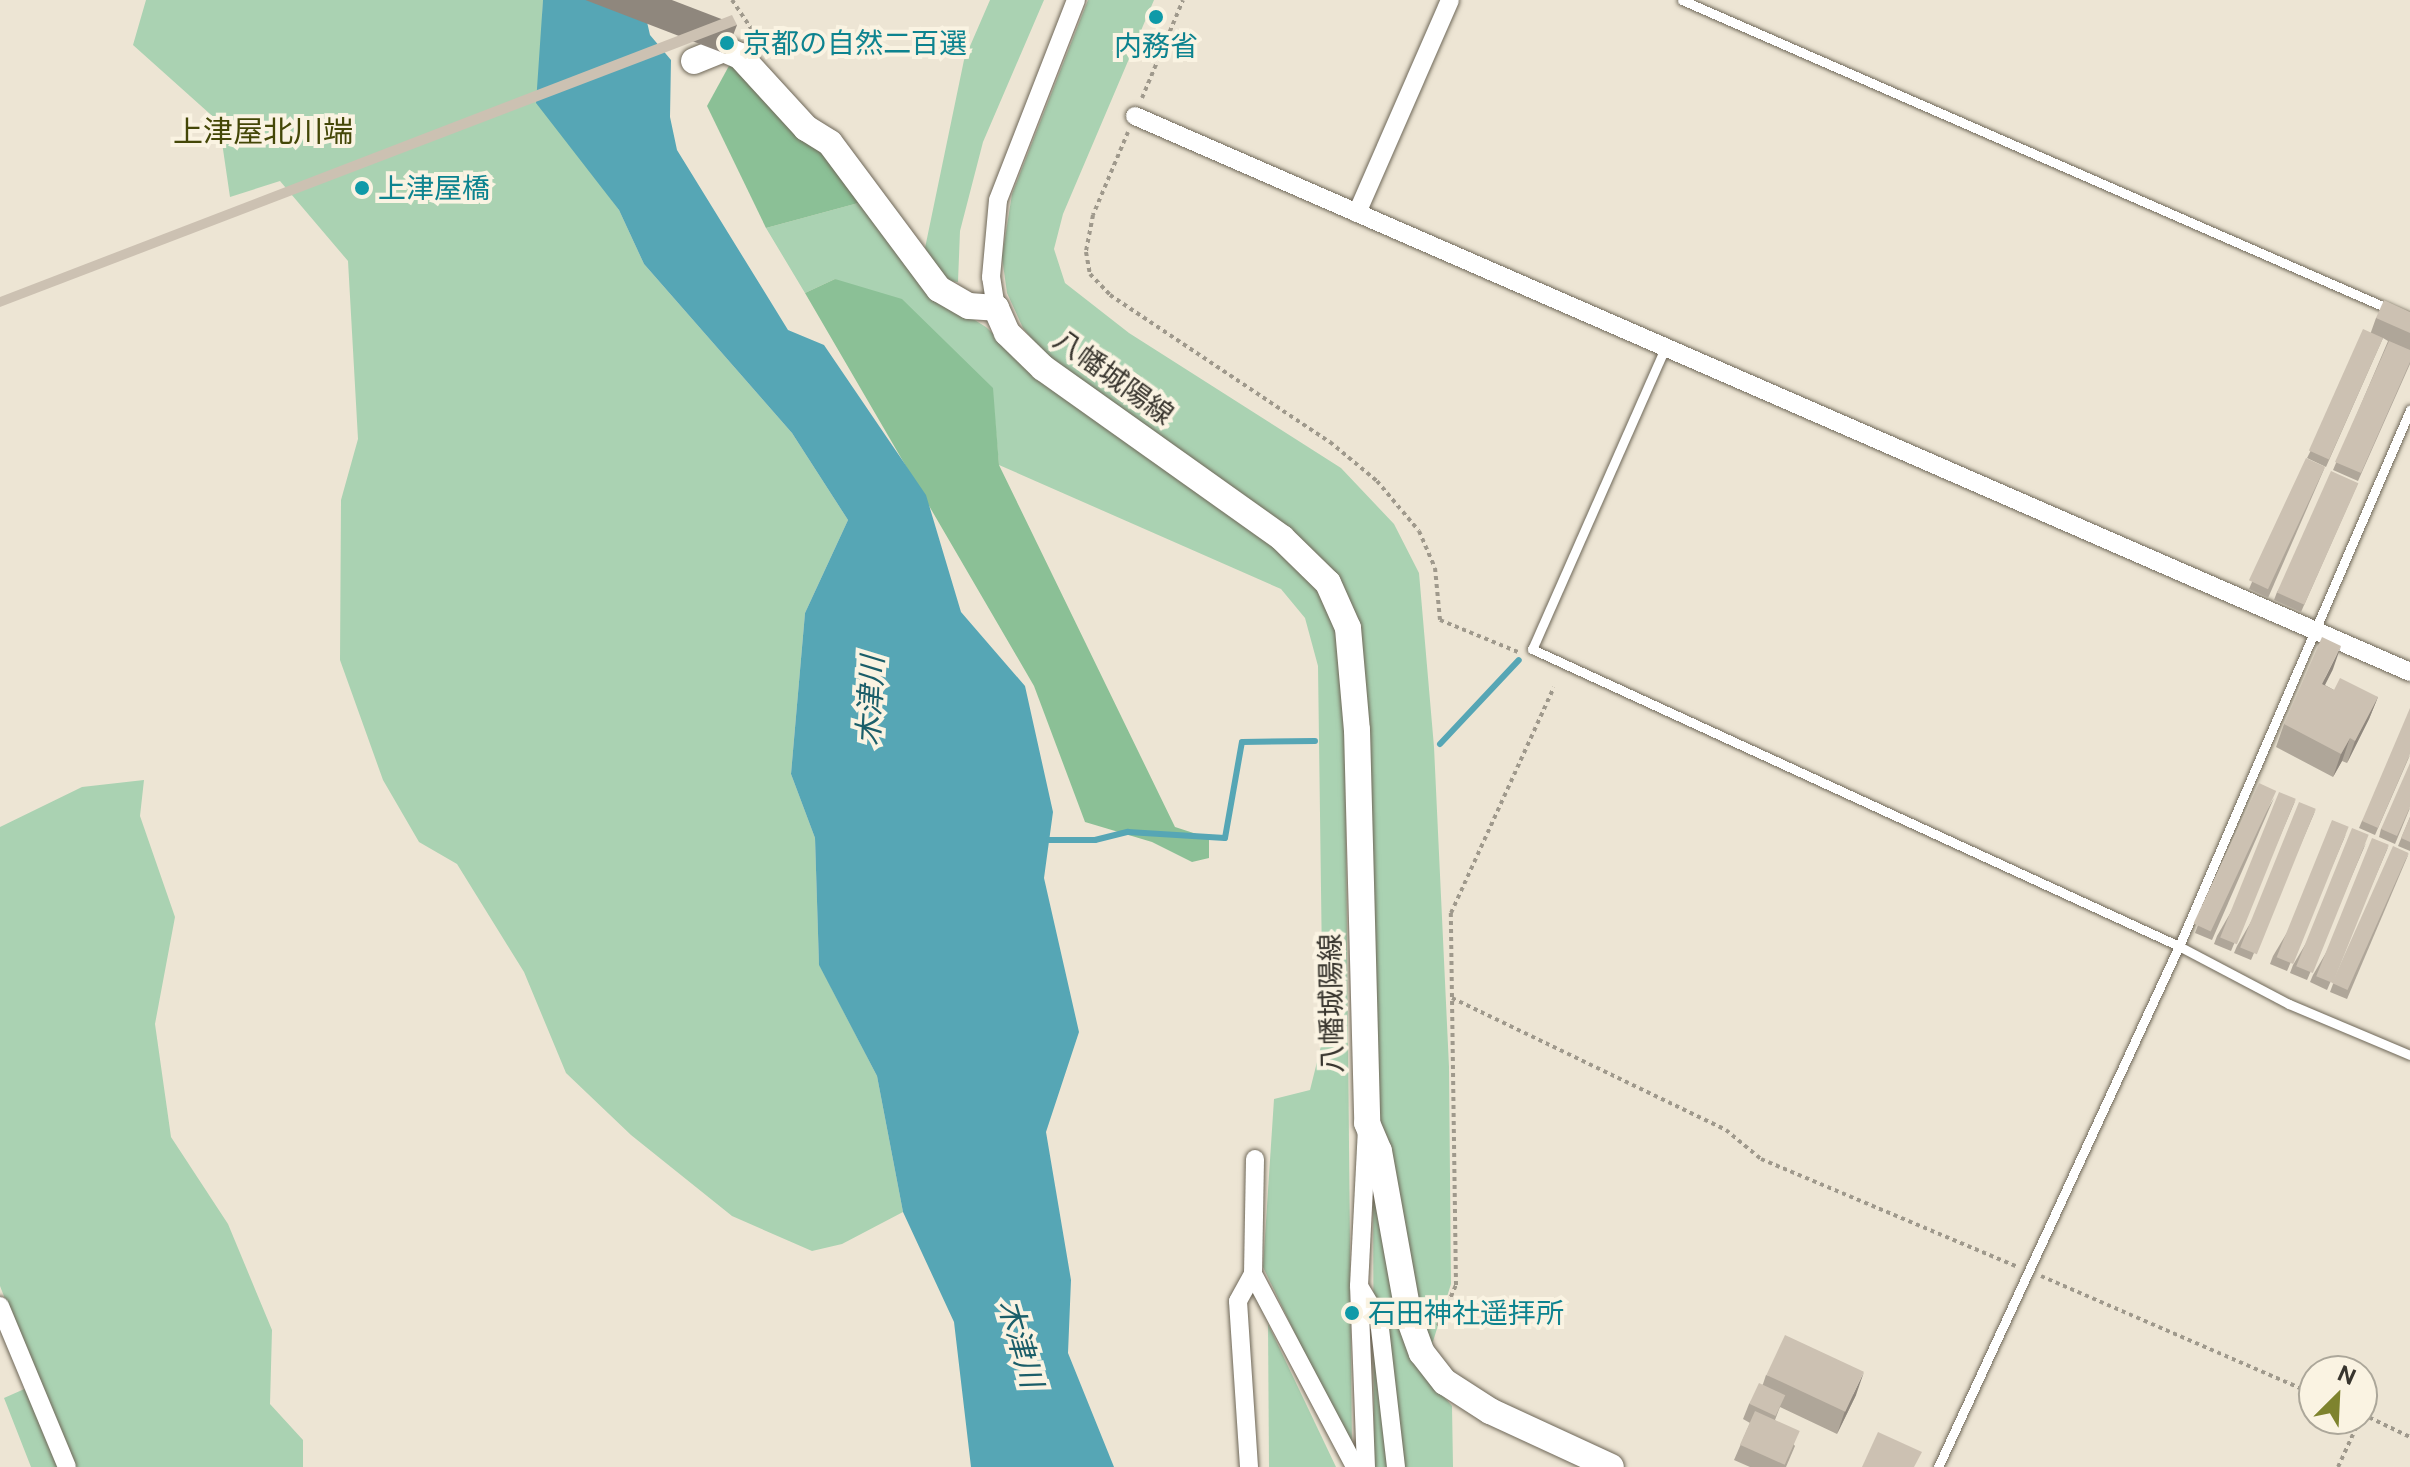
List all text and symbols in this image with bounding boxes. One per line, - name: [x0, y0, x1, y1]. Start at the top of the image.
- marker: 内務省: [1147, 8, 1165, 26]
- place label: 京都の自然二百選: [743, 26, 967, 60]
- place label: 内務省: [1114, 29, 1198, 63]
- marker: 京都の自然二百選: [718, 34, 736, 52]
- district label: 上津屋北川端: [173, 113, 353, 149]
- place label: 上津屋橋: [378, 171, 490, 205]
- marker: 上津屋橋: [353, 179, 371, 197]
- street label: 八幡城陽線: [1047, 322, 1181, 432]
- water label: 木津川: [850, 655, 890, 747]
- street label: 八幡城陽線: [1313, 933, 1349, 1073]
- water label: 木津川: [991, 1295, 1051, 1391]
- place label: 石田神社遥拝所: [1368, 1296, 1564, 1330]
- marker: 石田神社遥拝所: [1343, 1304, 1361, 1322]
- north arrow: [2298, 1355, 2378, 1435]
- text: N: [2334, 1360, 2360, 1390]

